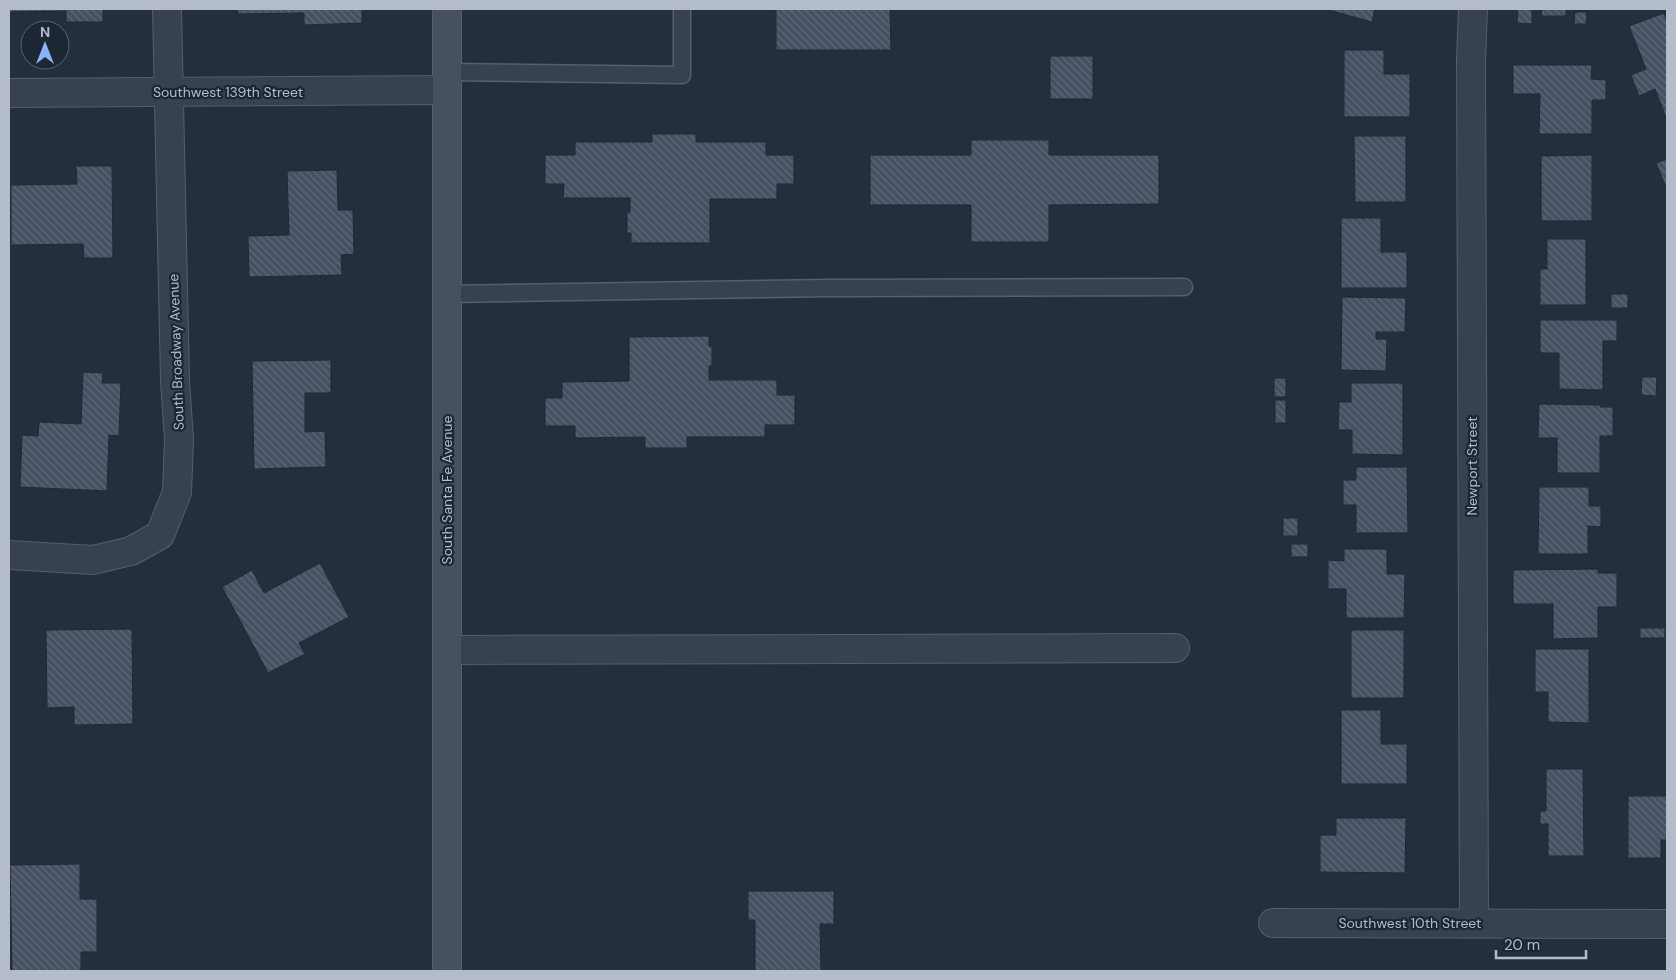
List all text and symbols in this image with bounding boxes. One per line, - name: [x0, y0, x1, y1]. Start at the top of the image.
- north arrow: [20, 20, 70, 70]
- text: N: [40, 23, 50, 41]
- street label: Southwest 139th Street: [153, 83, 303, 101]
- street label: South Broadway Avenue: [164, 273, 188, 431]
- street label: South Santa Fe Avenue: [438, 416, 456, 564]
- street label: Newport Street: [1463, 416, 1481, 516]
- street label: Southwest 10th Street: [1338, 914, 1482, 932]
- scale bar: [1496, 928, 1586, 960]
- text: 20 m: [1504, 935, 1540, 955]

